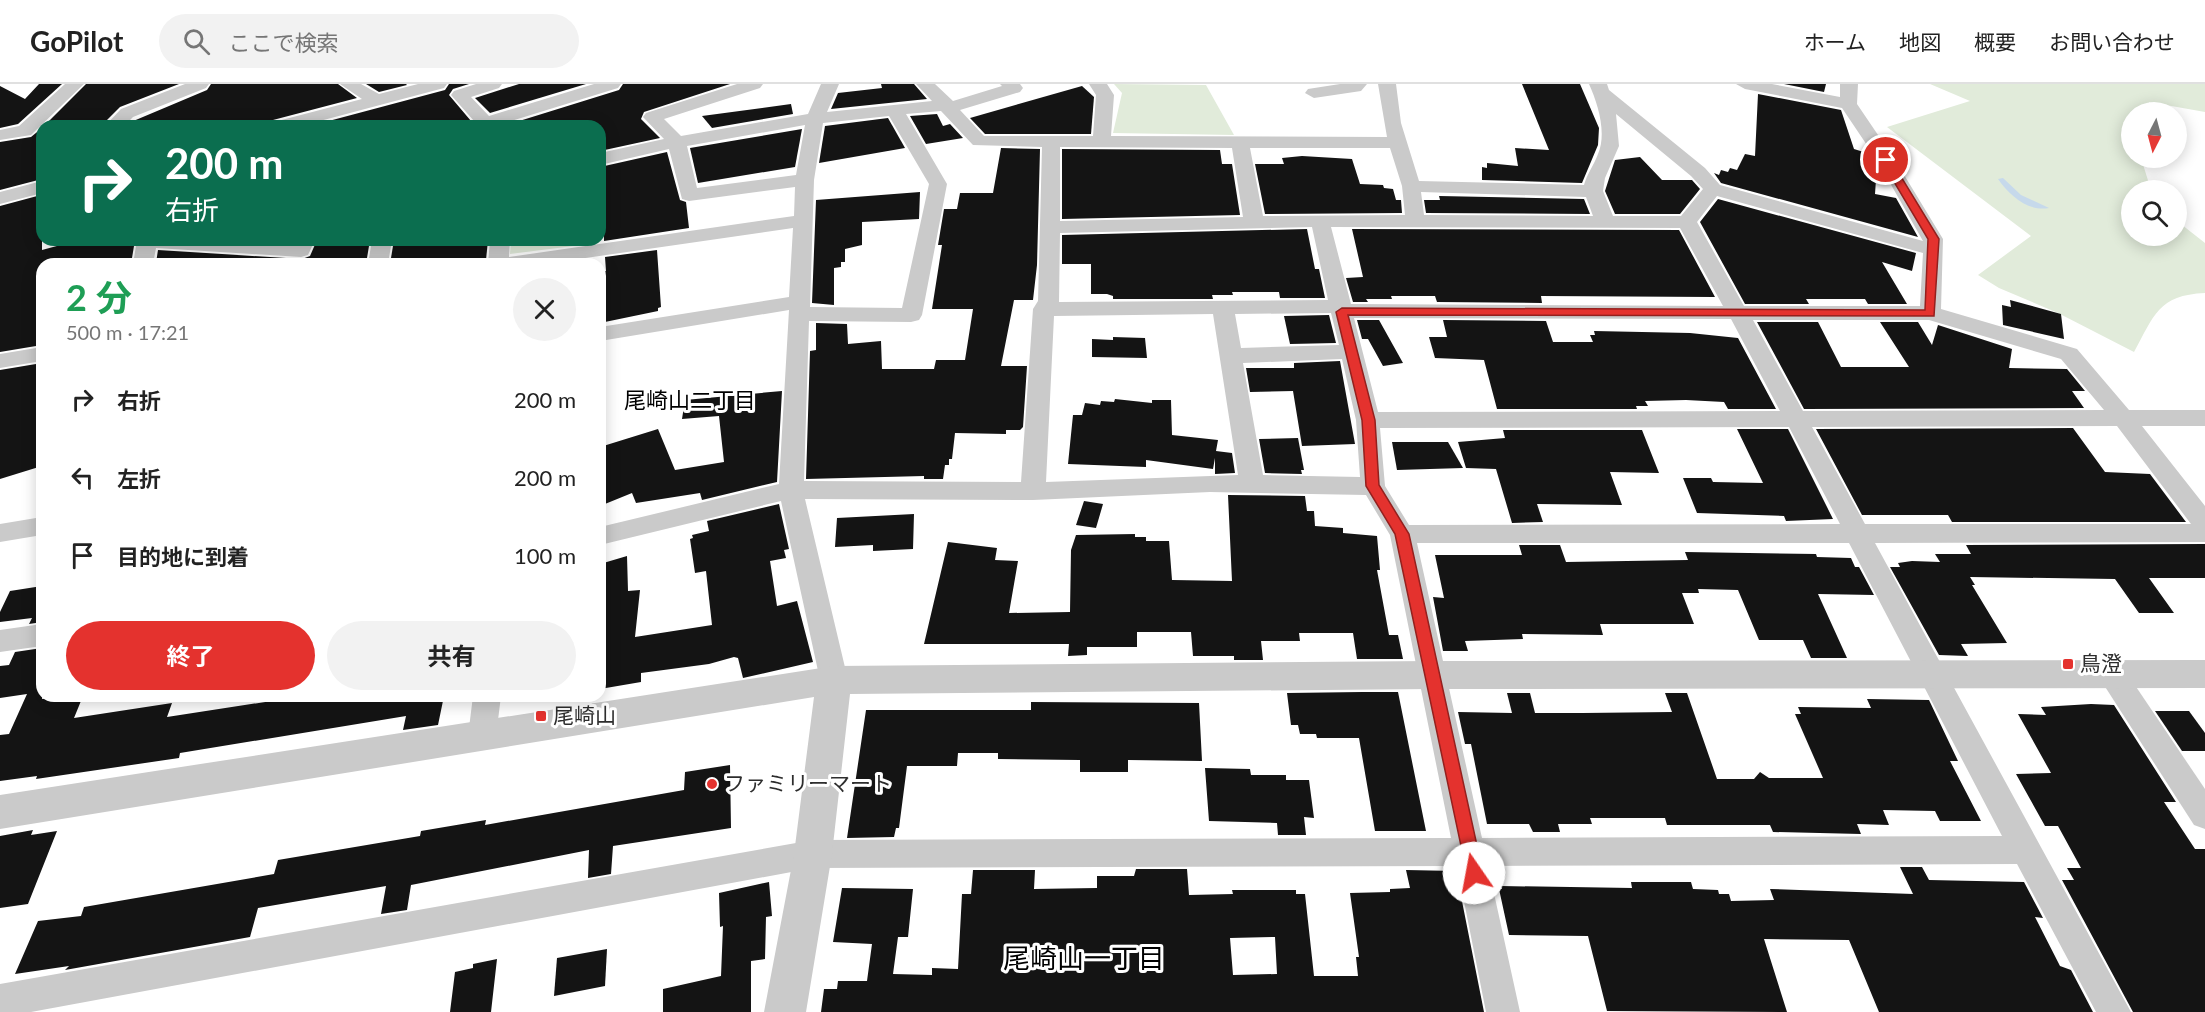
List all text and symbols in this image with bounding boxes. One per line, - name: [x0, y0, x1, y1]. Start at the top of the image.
- search box: [159, 14, 579, 68]
- text: GoPilot: [30, 24, 123, 58]
- icon: search: [180, 25, 213, 58]
- text: ここで検索: [228, 29, 338, 56]
- text: ホーム: [1804, 29, 1866, 54]
- text: 地図: [1899, 29, 1941, 54]
- text: 概要: [1974, 29, 2016, 54]
- text: お問い合わせ: [2049, 29, 2175, 54]
- north arrow: [2121, 102, 2187, 168]
- map controls: [2121, 102, 2187, 246]
- pin: [1860, 134, 1911, 185]
- text: 200 m: [165, 138, 283, 188]
- icon: arrive: [1869, 143, 1902, 176]
- icon: right: [66, 144, 144, 222]
- button: search: [2121, 180, 2187, 246]
- text: 右折: [165, 193, 219, 226]
- text: 2 分: [66, 275, 132, 319]
- button: close: [513, 278, 576, 341]
- text: 500 m · 17:21: [66, 320, 189, 344]
- icon: right: [66, 383, 99, 416]
- text: 200 m: [514, 386, 576, 413]
- district label: 尾崎山二丁目: [624, 386, 756, 413]
- text: 右折: [117, 387, 161, 414]
- icon: left: [66, 461, 99, 494]
- text: 200 m: [514, 464, 576, 491]
- text: 左折: [117, 465, 161, 492]
- icon: arrive: [66, 539, 99, 572]
- text: 100 m: [514, 542, 576, 569]
- text: 目的地に到着: [117, 543, 249, 570]
- button: 終了: [66, 621, 315, 690]
- button: 共有: [327, 621, 576, 690]
- place label: 鳥澄: [2080, 650, 2122, 675]
- marker: 鳥澄: [2061, 657, 2075, 671]
- place label: 尾崎山: [553, 702, 616, 727]
- marker: 尾崎山: [534, 709, 548, 723]
- place label: ファミリーマート: [724, 770, 892, 795]
- marker: ファミリーマート: [705, 777, 719, 791]
- position arrow: [1442, 841, 1506, 905]
- district label: 尾崎山一丁目: [1003, 941, 1165, 974]

